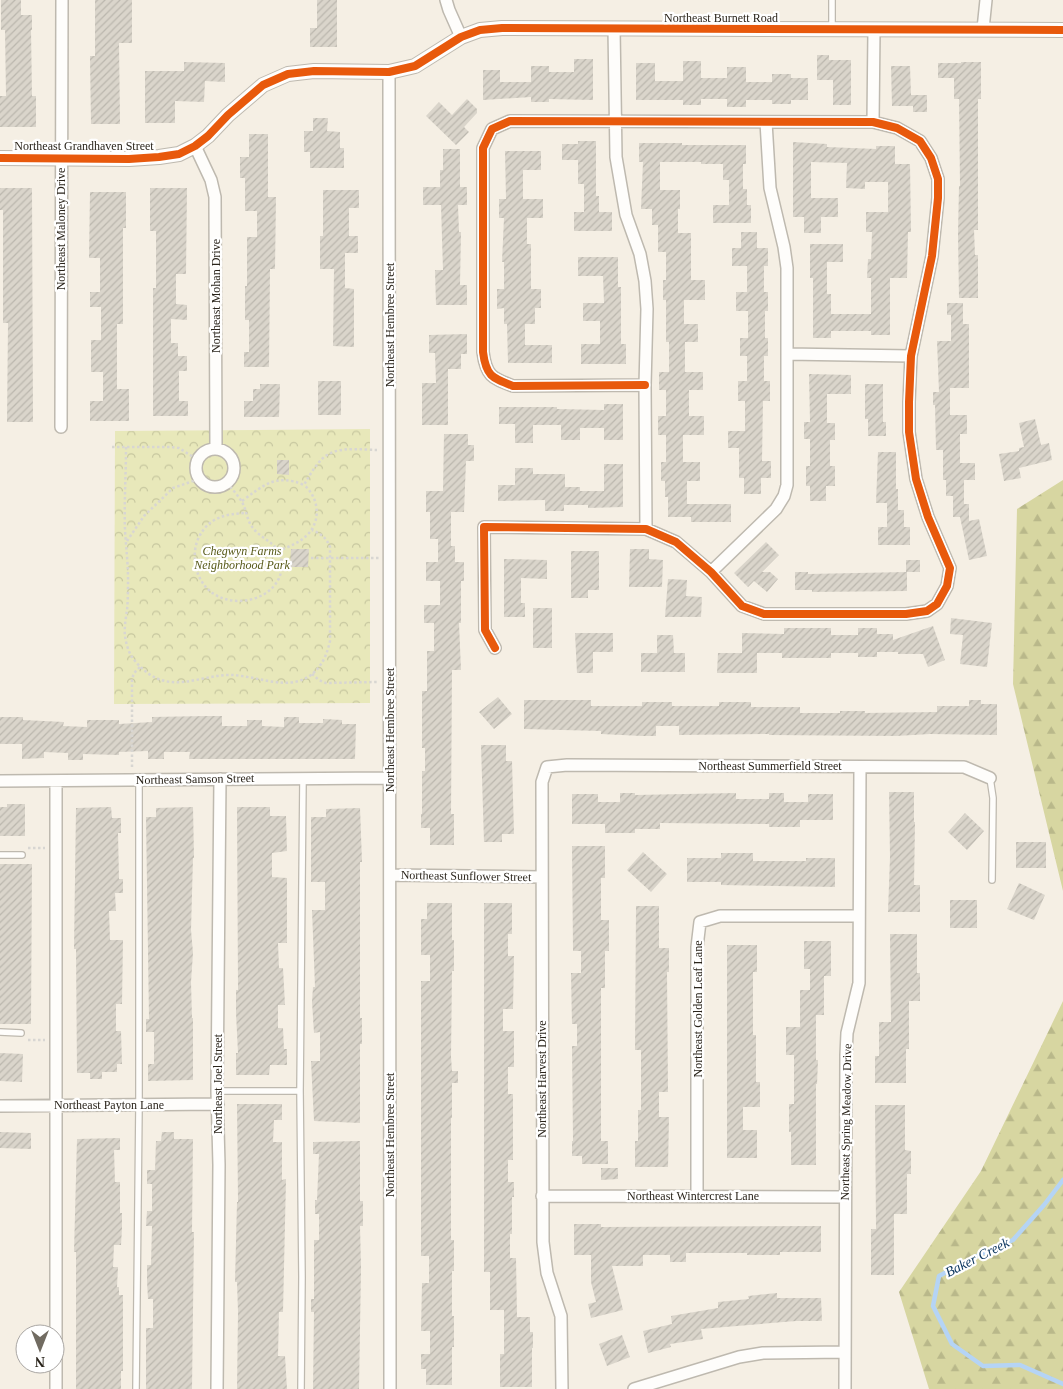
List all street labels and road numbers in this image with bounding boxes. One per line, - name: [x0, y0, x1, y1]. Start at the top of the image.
- street label: Northeast Burnett Road: [664, 11, 778, 25]
- street label: Northeast Grandhaven Street: [14, 139, 154, 153]
- street label: Northeast Maloney Drive: [54, 168, 68, 290]
- street label: Northeast Mohan Drive: [209, 239, 223, 353]
- street label: Northeast Hembree Street: [383, 262, 397, 387]
- street label: Northeast Hembree Street: [383, 667, 397, 792]
- street label: Northeast Summerfield Street: [698, 759, 842, 773]
- street label: Northeast Samson Street: [136, 771, 255, 787]
- street label: Northeast Sunflower Street: [401, 868, 532, 884]
- street label: Northeast Golden Leaf Lane: [691, 941, 705, 1077]
- street label: Northeast Harvest Drive: [535, 1020, 549, 1138]
- street label: Northeast Joel Street: [211, 1033, 225, 1134]
- street label: Northeast Spring Meadow Drive: [838, 1043, 854, 1201]
- street label: Northeast Hembree Street: [383, 1072, 397, 1197]
- street label: Northeast Payton Lane: [54, 1098, 164, 1112]
- street label: Northeast Wintercrest Lane: [627, 1189, 759, 1203]

